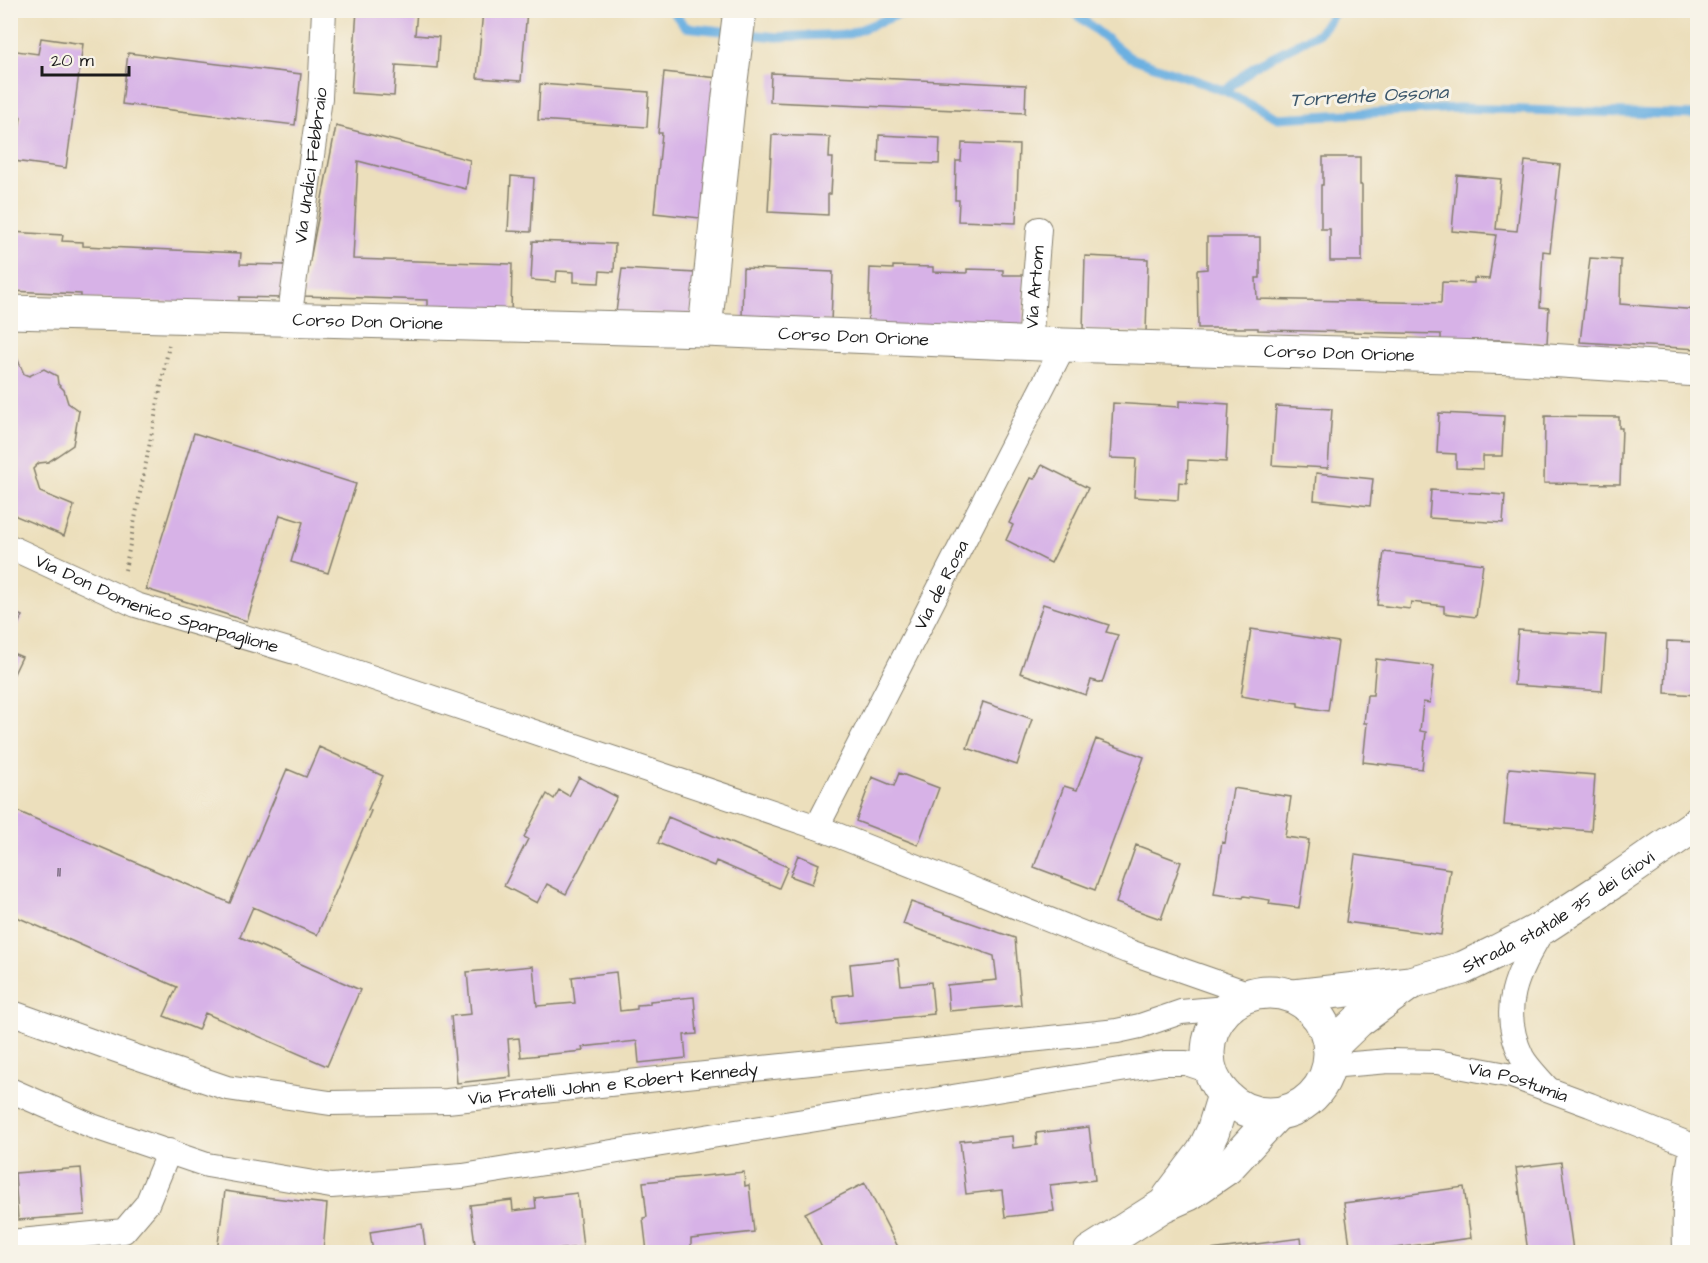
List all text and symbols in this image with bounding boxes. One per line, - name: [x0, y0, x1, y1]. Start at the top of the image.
- scale bar: [42, 39, 129, 77]
- text: 20 m: [51, 48, 94, 73]
- water label: Torrente Ossona: [1289, 78, 1450, 114]
- street label: Via Undici Febbraio: [288, 87, 333, 245]
- street label: Via Artom: [1019, 245, 1051, 330]
- street label: Corso Don Orione: [292, 307, 444, 336]
- street label: Corso Don Orione: [778, 321, 930, 352]
- street label: Corso Don Orione: [1264, 339, 1415, 368]
- street label: Via de Rosa: [908, 536, 975, 634]
- street label: Via Don Domenico Sparpaglione: [31, 548, 282, 660]
- street label: Strada statale 35 dei Giovi: [1458, 845, 1660, 980]
- house number: 11: [57, 862, 61, 883]
- street label: Via Postumia: [1466, 1056, 1572, 1109]
- street label: Via Fratelli John e Robert Kennedy: [467, 1057, 759, 1112]

